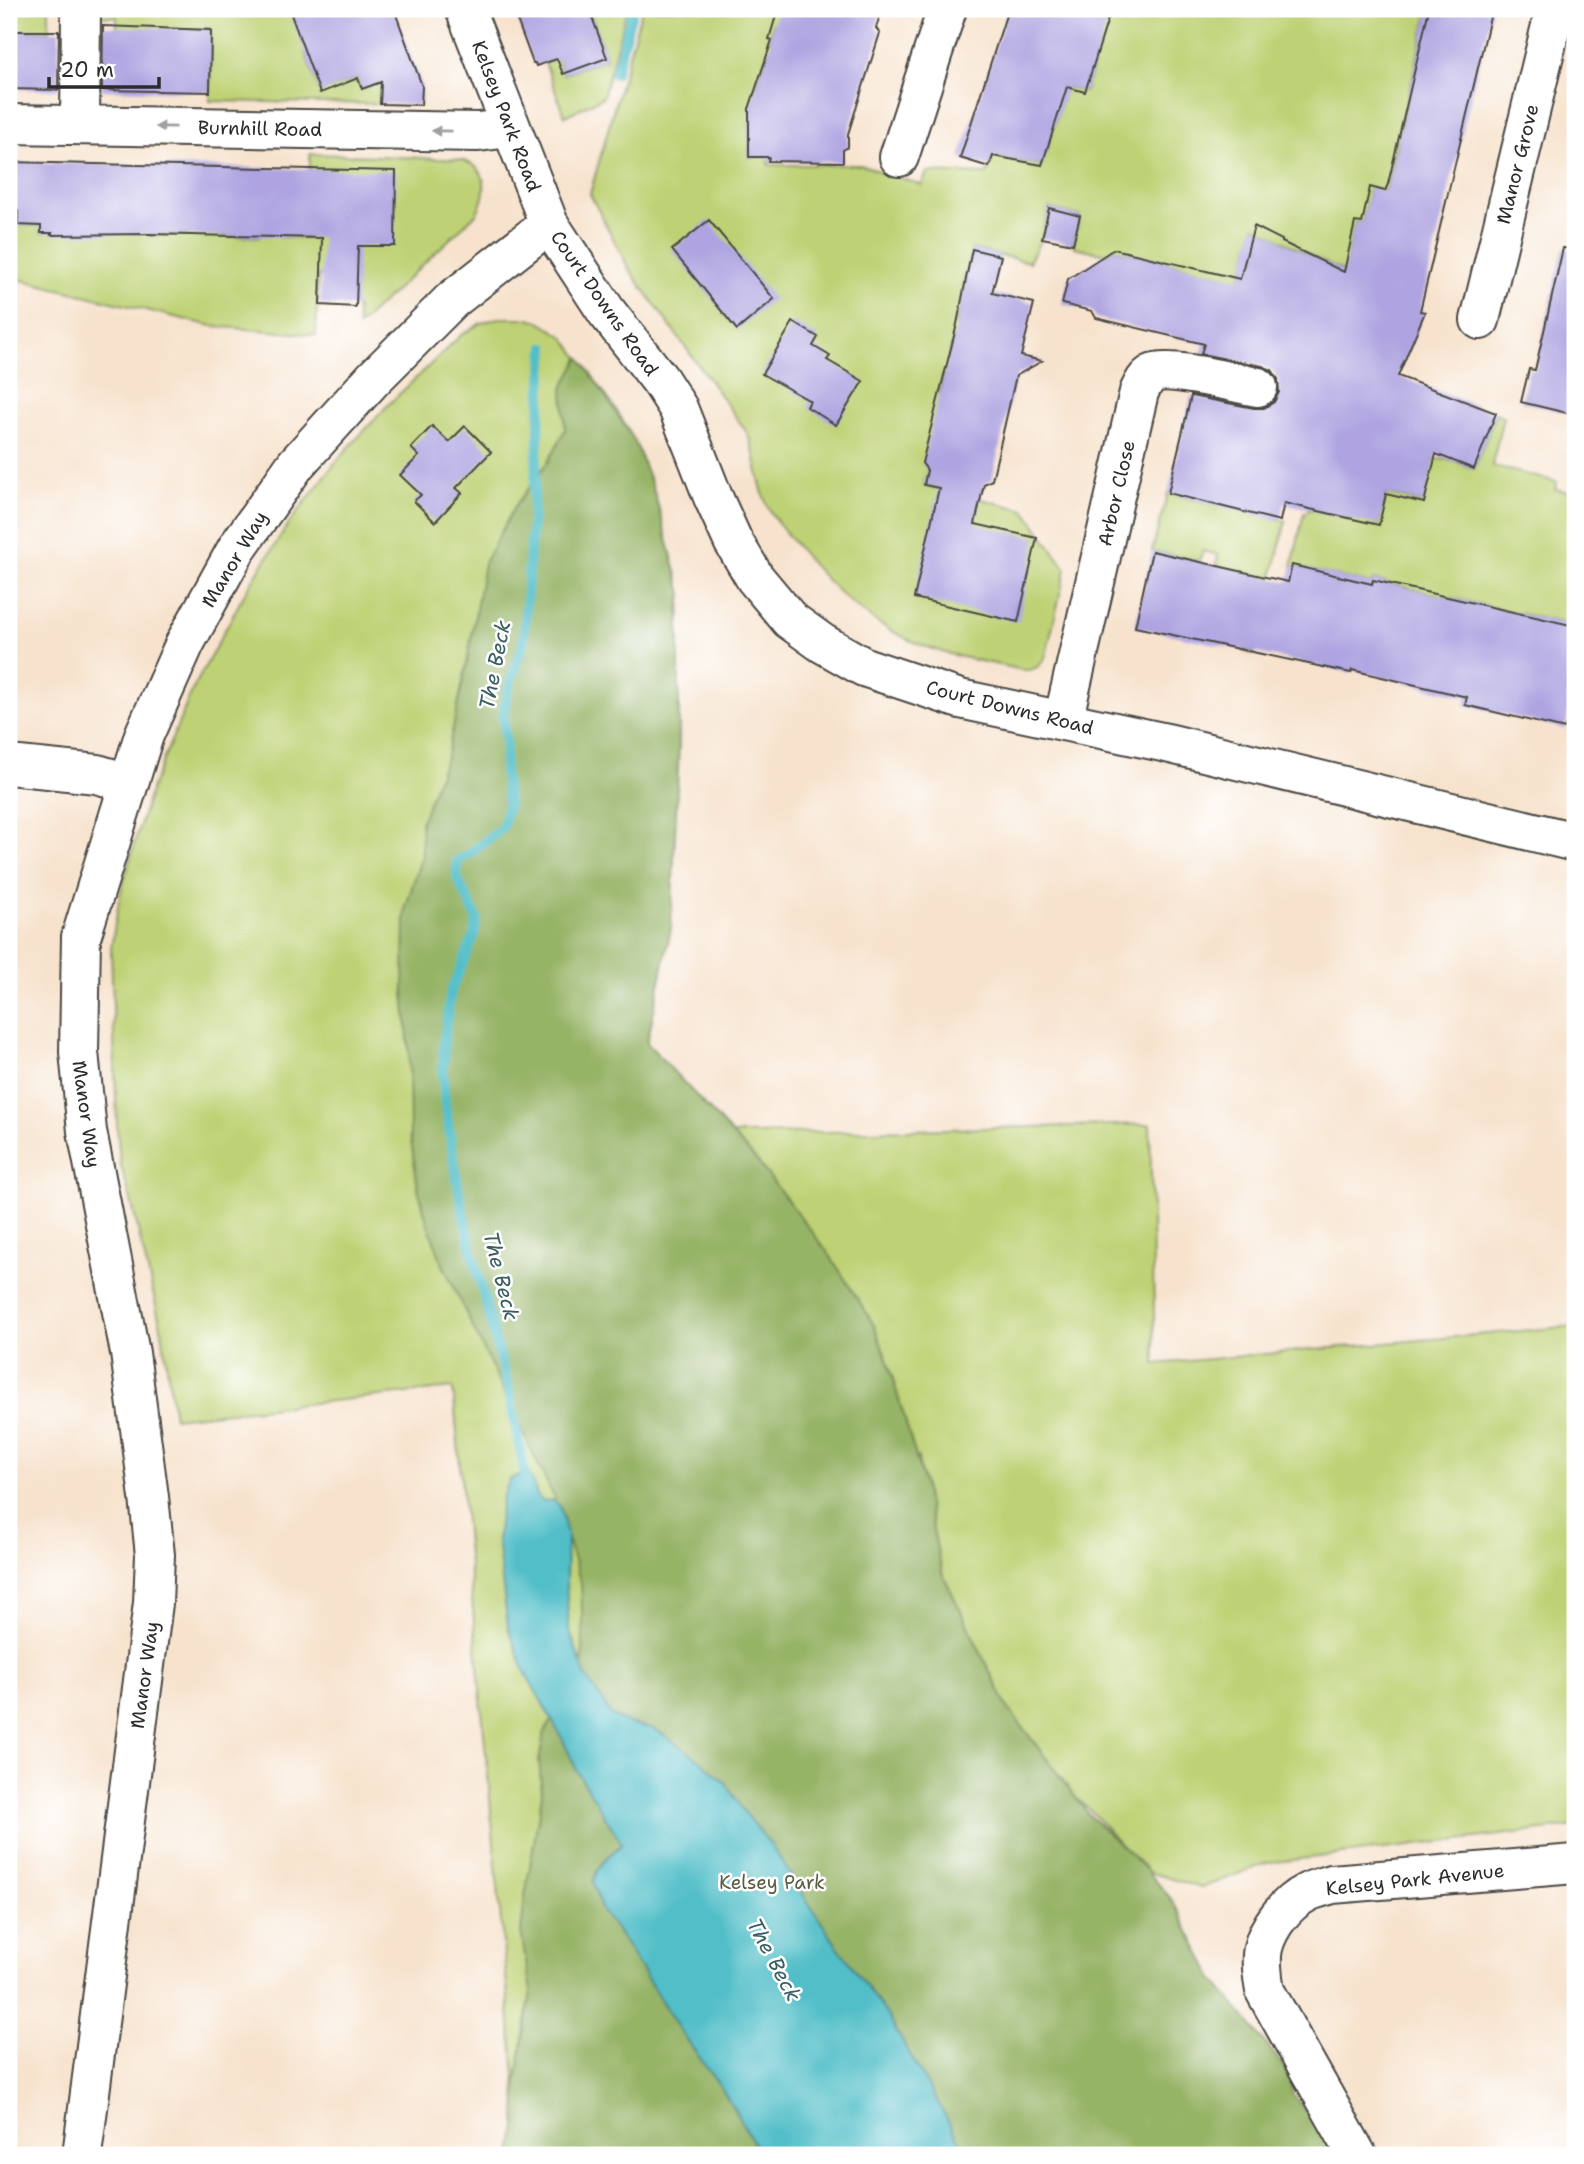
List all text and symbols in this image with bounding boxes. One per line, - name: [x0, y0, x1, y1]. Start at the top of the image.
- street label: Kelsey Park Road: [466, 37, 547, 195]
- scale bar: [49, 46, 159, 90]
- text: 20 m: [60, 56, 114, 84]
- street label: Manor Grove: [1491, 102, 1544, 227]
- street label: Burnhill Road: [198, 115, 322, 142]
- one-way arrow: [155, 121, 177, 132]
- one-way arrow: [431, 125, 453, 137]
- street label: Court Downs Road: [545, 226, 664, 381]
- street label: Arbor Close: [1092, 438, 1141, 549]
- street label: Manor Way: [196, 506, 273, 612]
- water label: The Beck: [473, 618, 517, 712]
- street label: Court Downs Road: [923, 675, 1096, 740]
- street label: Manor Way: [67, 1059, 106, 1169]
- water label: The Beck: [476, 1229, 526, 1323]
- street label: Manor Way: [125, 1620, 164, 1730]
- street label: Kelsey Park Avenue: [1325, 1858, 1506, 1901]
- park label: Kelsey Park: [719, 1870, 825, 1895]
- water label: The Beck: [740, 1913, 808, 2007]

